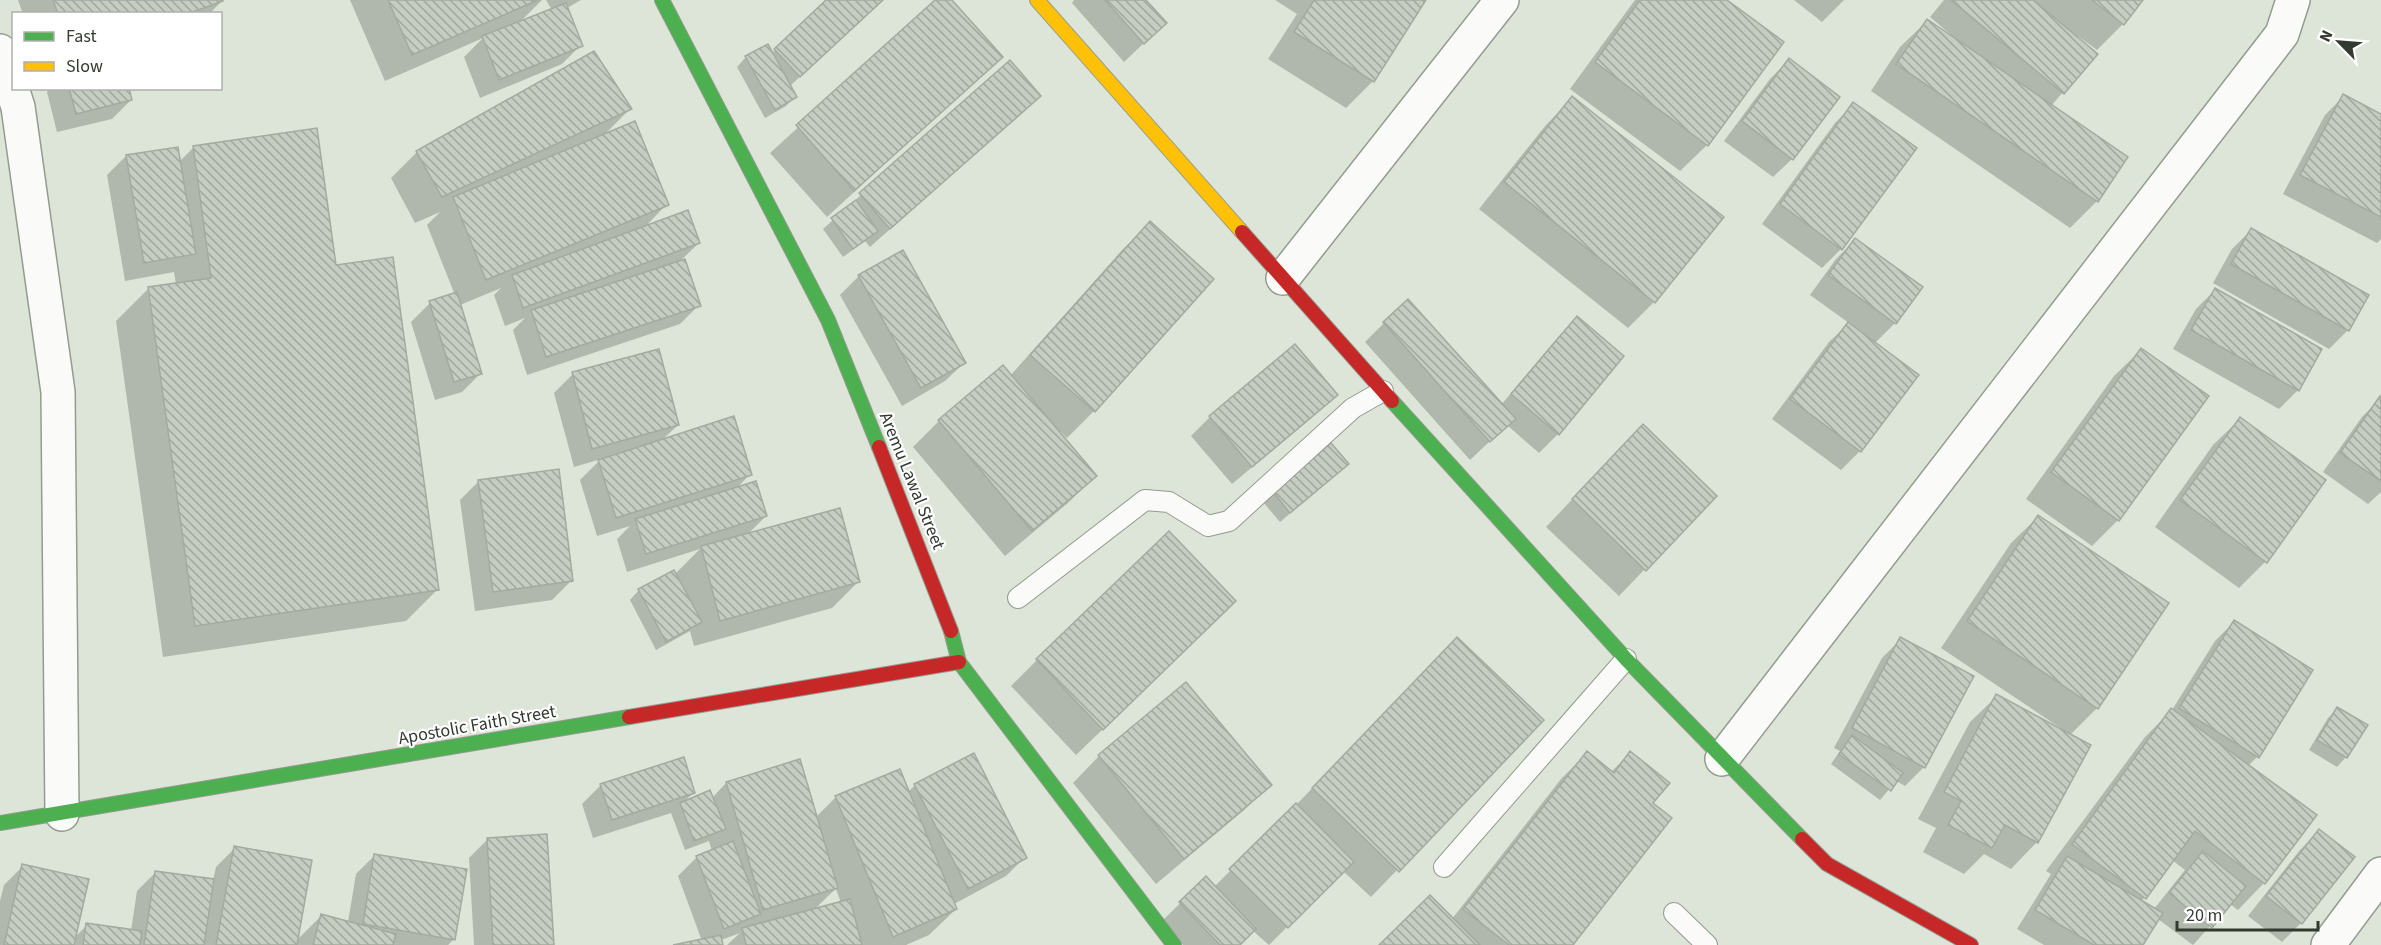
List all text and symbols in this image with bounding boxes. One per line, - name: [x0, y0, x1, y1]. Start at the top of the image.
- legend: [12, 12, 222, 90]
- north arrow: [2309, 12, 2369, 72]
- text: Fast: [66, 24, 97, 49]
- text: N: [2314, 27, 2339, 46]
- text: Slow: [66, 54, 103, 79]
- street label: Aremu Lawal Street: [873, 409, 951, 553]
- street label: Apostolic Faith Street: [396, 699, 558, 751]
- scale bar: [2177, 894, 2318, 932]
- text: 20 m: [2186, 903, 2222, 928]

